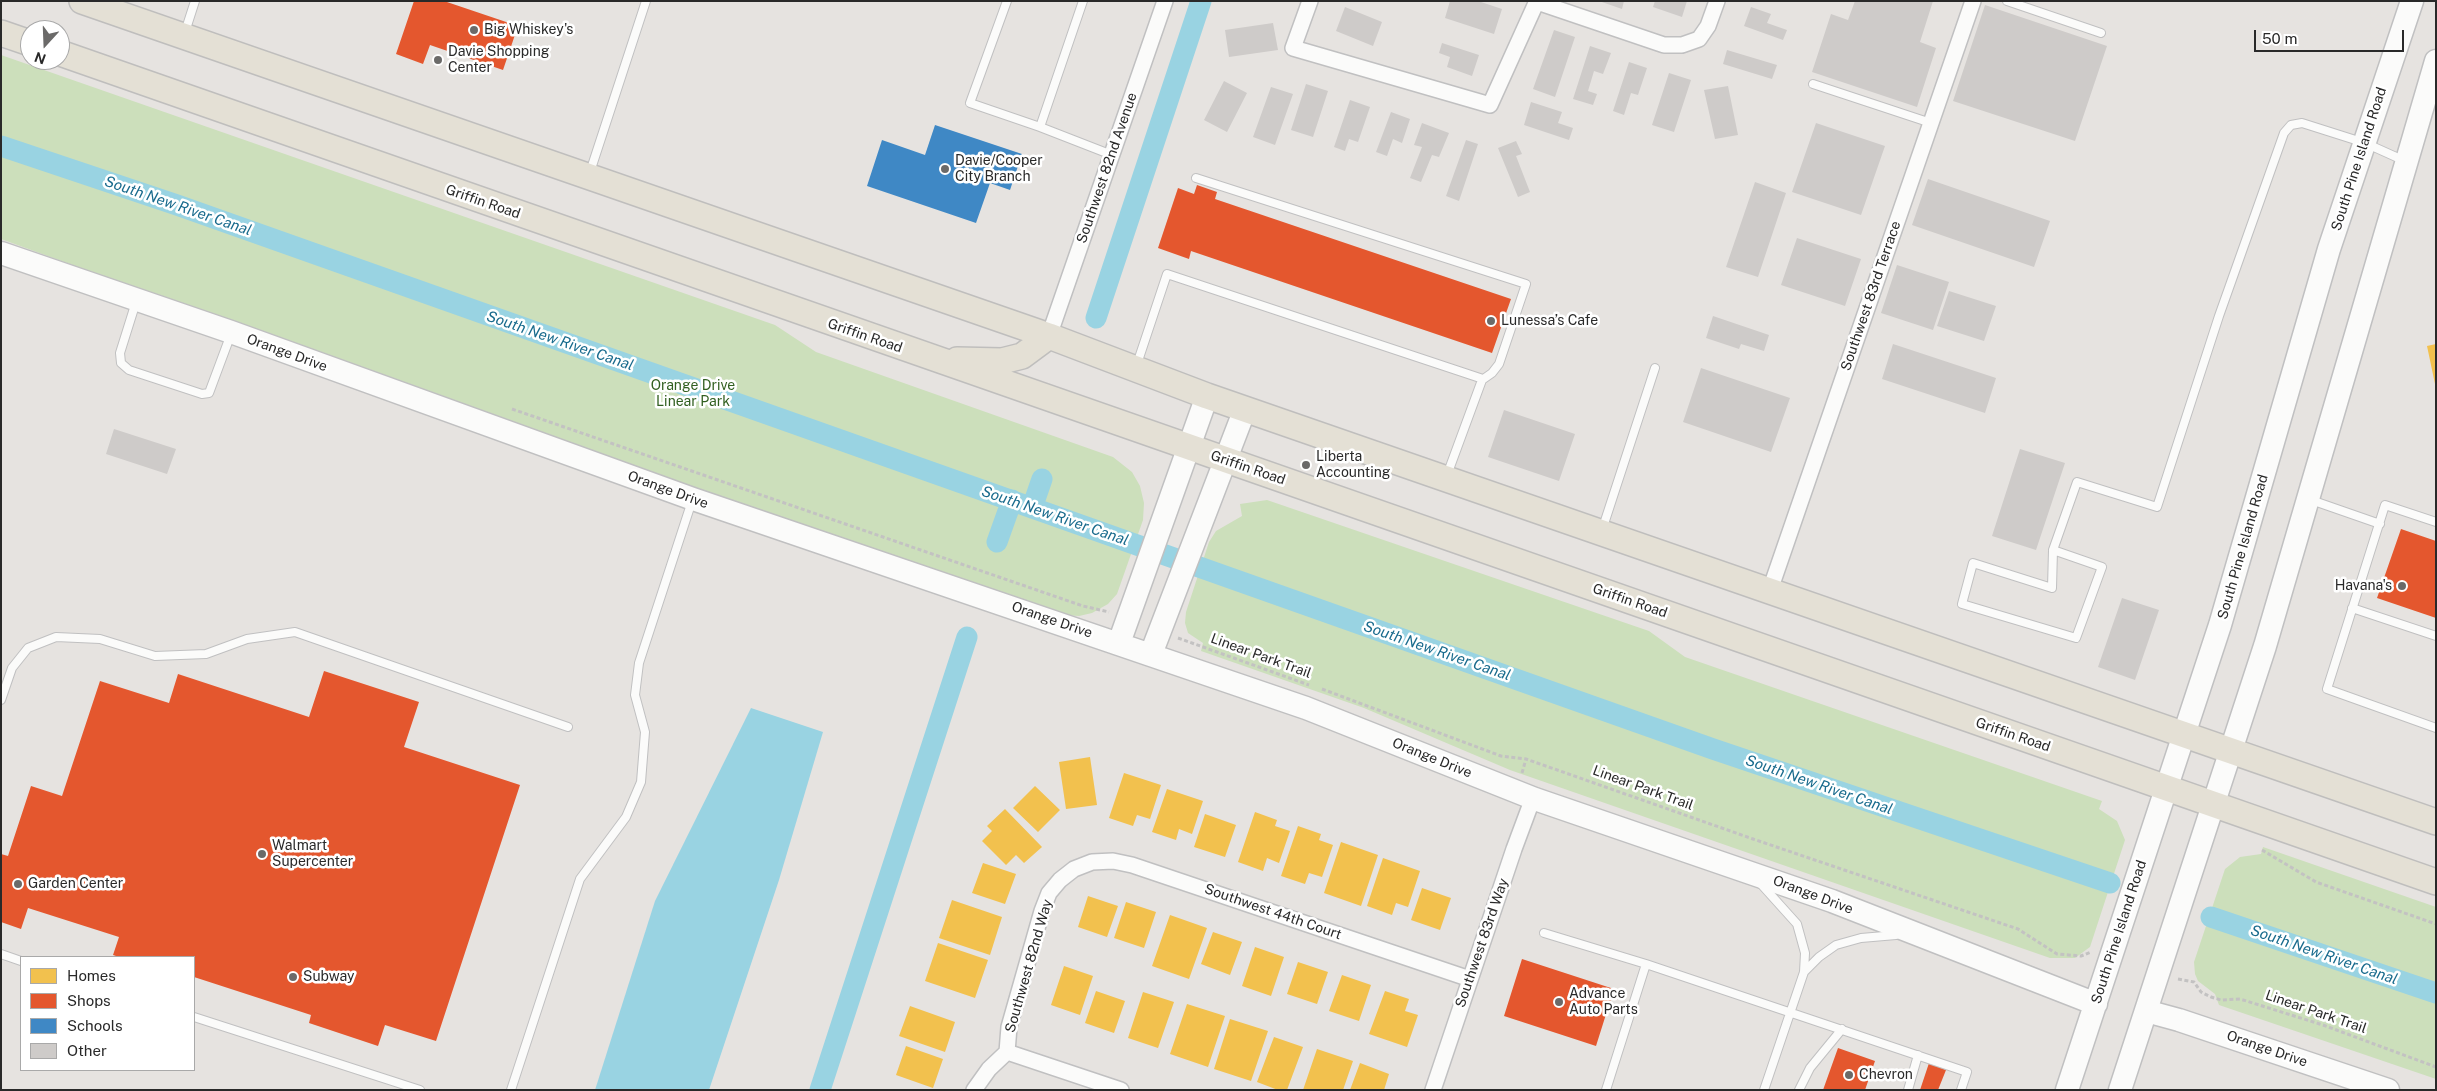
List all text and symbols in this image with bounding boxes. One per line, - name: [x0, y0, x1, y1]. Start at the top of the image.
- north arrow: [20, 20, 70, 70]
- scale bar: [2257, 20, 2407, 52]
- place label: Big Whiskey's: [484, 22, 573, 38]
- marker: Big Whiskey's: [468, 24, 480, 36]
- text: 50 m: [2262, 30, 2297, 47]
- place label: Davie Shopping Center: [448, 44, 549, 76]
- text: N: [32, 49, 48, 68]
- marker: Davie Shopping Center: [432, 54, 444, 66]
- street label: South Pine Island Road: [2328, 85, 2390, 233]
- street label: Southwest 82nd Avenue: [1073, 90, 1141, 246]
- place label: Davie/Cooper City Branch: [955, 153, 1043, 186]
- marker: Davie/Cooper City Branch: [939, 163, 951, 175]
- water label: South New River Canal: [102, 172, 254, 240]
- street label: Griffin Road: [443, 181, 523, 223]
- street label: Southwest 83rd Terrace: [1837, 219, 1905, 373]
- water label: South New River Canal: [484, 307, 636, 375]
- place label: Lunessa’s Cafe: [1501, 313, 1598, 329]
- street label: Griffin Road: [825, 315, 905, 357]
- marker: Lunessa’s Cafe: [1485, 315, 1497, 327]
- street label: Orange Drive: [244, 331, 330, 375]
- park label: Orange Drive Linear Park: [651, 378, 735, 411]
- street label: Griffin Road: [1208, 447, 1288, 489]
- place label: Liberta Accounting: [1316, 449, 1391, 482]
- marker: Liberta Accounting: [1300, 459, 1312, 471]
- street label: Orange Drive: [625, 468, 711, 512]
- street label: South Pine Island Road: [2214, 473, 2272, 621]
- water label: South New River Canal: [979, 482, 1131, 550]
- place label: Havana's: [2335, 578, 2392, 594]
- street label: Griffin Road: [1590, 580, 1670, 622]
- marker: Havana's: [2396, 580, 2408, 592]
- street label: Orange Drive: [1009, 598, 1095, 642]
- water label: South New River Canal: [1361, 617, 1513, 685]
- street label: Linear Park Trail: [1208, 630, 1314, 682]
- street label: Griffin Road: [1973, 714, 2053, 756]
- street label: Orange Drive: [1390, 734, 1474, 782]
- water label: South New River Canal: [1743, 751, 1895, 819]
- street label: Linear Park Trail: [1590, 762, 1696, 814]
- place label: Walmart Supercenter: [272, 838, 353, 870]
- marker: Walmart Supercenter: [256, 848, 268, 860]
- street label: South Pine Island Road: [2088, 858, 2150, 1006]
- street label: Orange Drive: [1771, 872, 1855, 918]
- place label: Garden Center: [28, 876, 123, 892]
- street label: Southwest 83rd Way: [1452, 876, 1512, 1010]
- marker: Garden Center: [12, 878, 24, 890]
- street label: Southwest 44th Court: [1202, 881, 1344, 943]
- street label: Southwest 82nd Way: [1002, 897, 1056, 1035]
- water label: South New River Canal: [2248, 921, 2400, 989]
- legend: [20, 956, 195, 1071]
- text: Homes: [67, 967, 116, 984]
- place label: Subway: [303, 969, 355, 985]
- marker: Subway: [287, 971, 299, 983]
- place label: Advance Auto Parts: [1569, 986, 1638, 1019]
- street label: Linear Park Trail: [2263, 987, 2369, 1037]
- text: Shops: [67, 992, 111, 1009]
- marker: Advance Auto Parts: [1553, 996, 1565, 1008]
- text: Schools: [67, 1017, 123, 1034]
- street label: Orange Drive: [2224, 1027, 2310, 1071]
- text: Other: [67, 1042, 107, 1059]
- place label: Chevron: [1859, 1067, 1913, 1083]
- marker: Chevron: [1843, 1069, 1855, 1081]

